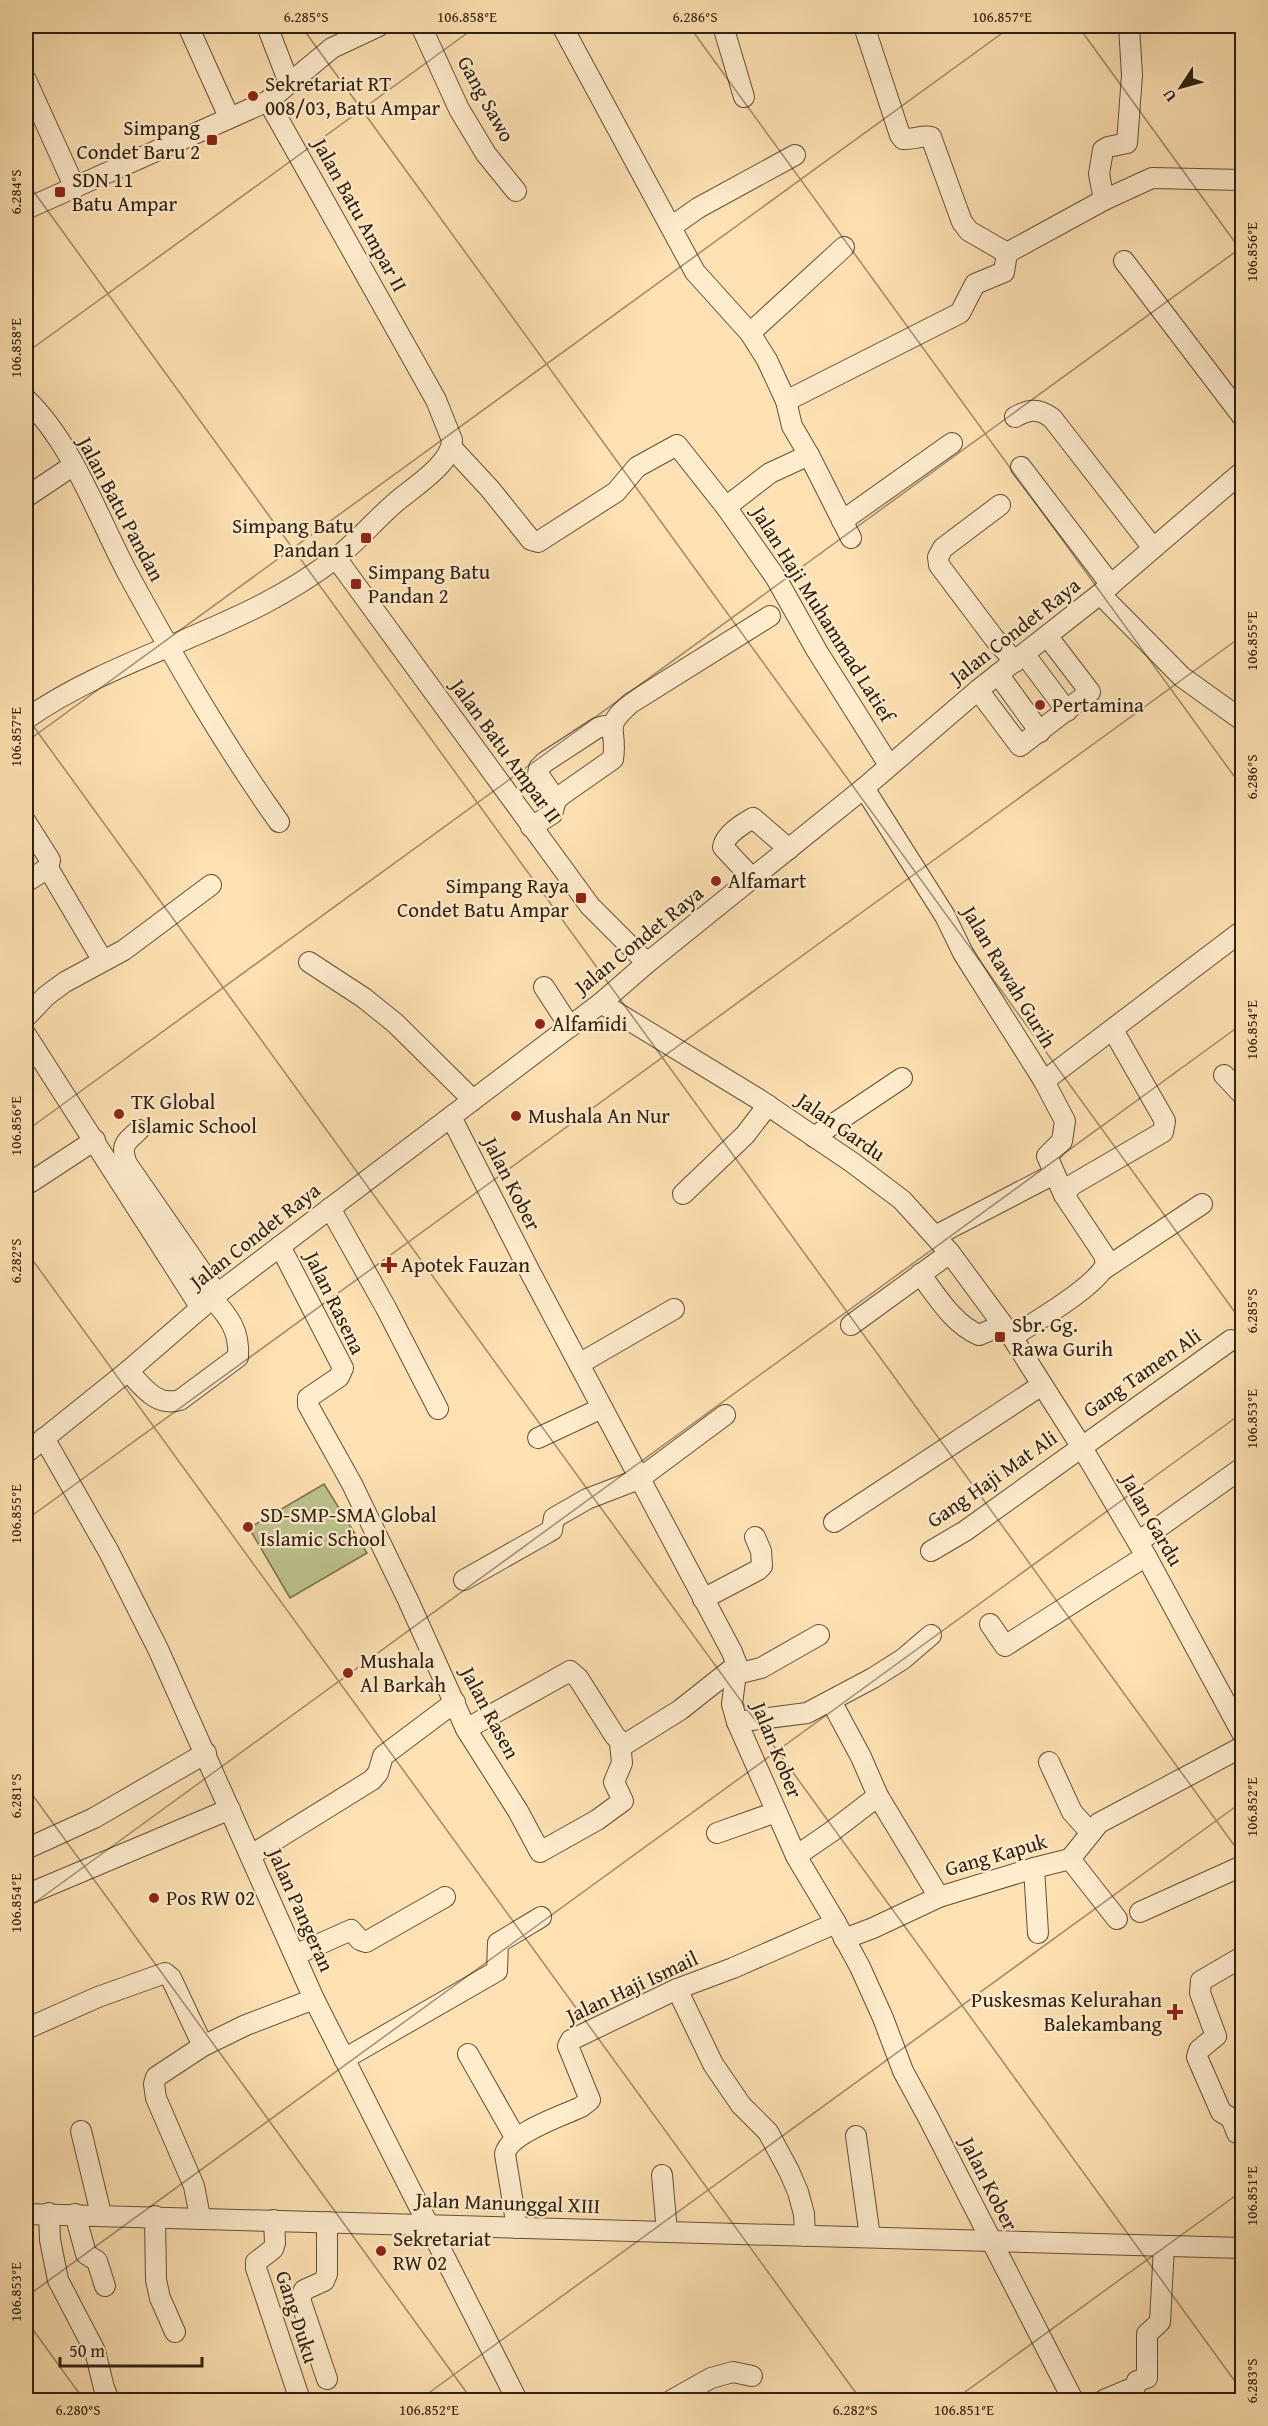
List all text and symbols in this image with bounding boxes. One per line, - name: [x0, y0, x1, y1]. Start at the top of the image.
- text: 6.285°S: [283, 6, 329, 27]
- text: 106.858°E: [437, 6, 497, 27]
- text: 6.286°S: [672, 6, 718, 27]
- text: 106.857°E: [972, 6, 1032, 27]
- street label: Gang Sawo: [450, 50, 523, 148]
- north arrow: [1151, 57, 1211, 117]
- place label: Sekretariat RT 008/03, Batu Ampar: [265, 68, 441, 123]
- text: U: [1156, 84, 1182, 107]
- marker: Sekretariat RT 008/03, Batu Ampar: [246, 89, 260, 103]
- place label: Simpang Condet Baru 2: [76, 112, 201, 167]
- street label: Jalan Batu Ampar II: [304, 130, 416, 297]
- marker: Simpang Condet Baru 2: [205, 133, 219, 147]
- place label: SDN 11 Batu Ampar: [72, 164, 177, 219]
- text: 6.284°S: [5, 169, 26, 215]
- marker: SDN 11 Batu Ampar: [53, 185, 67, 199]
- text: 106.856°E: [1241, 222, 1262, 282]
- text: 106.858°E: [5, 318, 26, 378]
- street label: Jalan Batu Pandan: [69, 428, 173, 587]
- street label: Jalan Haji Muhammad Latief: [743, 497, 904, 730]
- place label: Simpang Batu Pandan 1: [232, 510, 355, 565]
- marker: Simpang Batu Pandan 1: [359, 531, 373, 545]
- place label: Simpang Batu Pandan 2: [368, 556, 491, 611]
- street label: Jalan Condet Raya: [941, 570, 1086, 693]
- marker: Simpang Batu Pandan 2: [349, 577, 363, 591]
- text: 106.855°E: [1241, 611, 1262, 671]
- street label: Jalan Batu Ampar II: [442, 670, 569, 829]
- place label: Pertamina: [1052, 689, 1144, 720]
- marker: Pertamina: [1033, 698, 1047, 712]
- text: 106.857°E: [5, 707, 26, 767]
- text: 6.286°S: [1241, 754, 1262, 800]
- place label: Alfamart: [728, 865, 807, 896]
- place label: Simpang Raya Condet Batu Ampar: [397, 870, 569, 925]
- marker: Alfamart: [709, 874, 723, 888]
- street label: Jalan Condet Raya: [565, 878, 710, 1003]
- marker: Simpang Raya Condet Batu Ampar: [574, 891, 588, 905]
- street label: Jalan Rawah Gurih: [953, 897, 1064, 1054]
- text: 106.854°E: [1241, 1000, 1262, 1060]
- place label: Alfamidi: [552, 1008, 628, 1039]
- marker: Alfamidi: [533, 1017, 547, 1031]
- street label: Jalan Gardu: [788, 1083, 893, 1169]
- place label: TK Global Islamic School: [131, 1086, 257, 1141]
- text: 106.856°E: [5, 1096, 26, 1156]
- place label: Mushala An Nur: [528, 1100, 670, 1131]
- marker: TK Global Islamic School: [112, 1107, 126, 1121]
- marker: Mushala An Nur: [509, 1109, 523, 1123]
- street label: Jalan Kober: [474, 1129, 549, 1236]
- street label: Jalan Condet Raya: [181, 1175, 326, 1298]
- text: 6.282°S: [5, 1238, 26, 1284]
- street label: Jalan Rasena: [296, 1244, 374, 1359]
- place label: Apotek Fauzan: [401, 1249, 530, 1280]
- marker: Apotek Fauzan: [382, 1258, 396, 1272]
- text: 6.285°S: [1241, 1288, 1262, 1334]
- place label: Sbr. Gg. Rawa Gurih: [1012, 1309, 1113, 1364]
- street label: Gang Tamen Ali: [1076, 1320, 1207, 1425]
- marker: Sbr. Gg. Rawa Gurih: [993, 1330, 1007, 1344]
- text: 106.853°E: [1241, 1389, 1262, 1449]
- street label: Gang Haji Mat Ali: [920, 1422, 1063, 1535]
- street label: Jalan Gardu: [1112, 1465, 1192, 1572]
- text: 106.855°E: [5, 1484, 26, 1544]
- place label: SD-SMP-SMA Global Islamic School: [260, 1499, 437, 1554]
- marker: SD-SMP-SMA Global Islamic School: [241, 1520, 255, 1534]
- place label: Mushala Al Barkah: [360, 1645, 446, 1700]
- street label: Jalan Rasen: [452, 1658, 528, 1765]
- marker: Mushala Al Barkah: [341, 1666, 355, 1680]
- street label: Jalan Kober: [743, 1694, 811, 1803]
- text: 6.281°S: [5, 1773, 26, 1819]
- text: 106.852°E: [1241, 1777, 1262, 1837]
- street label: Gang Kapuk: [941, 1825, 1051, 1884]
- street label: Jalan Pangeran: [259, 1840, 343, 1977]
- text: 106.854°E: [5, 1873, 26, 1933]
- place label: Pos RW 02: [166, 1882, 255, 1913]
- marker: Pos RW 02: [147, 1891, 161, 1905]
- street label: Jalan Haji Ismail: [558, 1942, 703, 2032]
- place label: Puskesmas Kelurahan Balekambang: [971, 1984, 1163, 2039]
- marker: Puskesmas Kelurahan Balekambang: [1166, 2003, 1184, 2021]
- street label: Jalan Kober: [951, 2129, 1026, 2236]
- text: 106.851°E: [1241, 2166, 1262, 2226]
- street label: Jalan Manunggal XIII: [412, 2184, 601, 2221]
- place label: Sekretariat RW 02: [393, 2223, 492, 2278]
- marker: Sekretariat RW 02: [374, 2244, 388, 2258]
- text: 106.853°E: [5, 2262, 26, 2322]
- street label: Gang Duku: [268, 2267, 327, 2368]
- scale bar: [60, 2330, 202, 2368]
- text: 50 m: [69, 2337, 105, 2364]
- text: 6.283°S: [1241, 2358, 1262, 2404]
- text: 6.280°S: [55, 2399, 101, 2420]
- text: 106.852°E: [399, 2399, 459, 2420]
- text: 6.282°S: [832, 2399, 878, 2420]
- text: 106.851°E: [934, 2399, 994, 2420]

